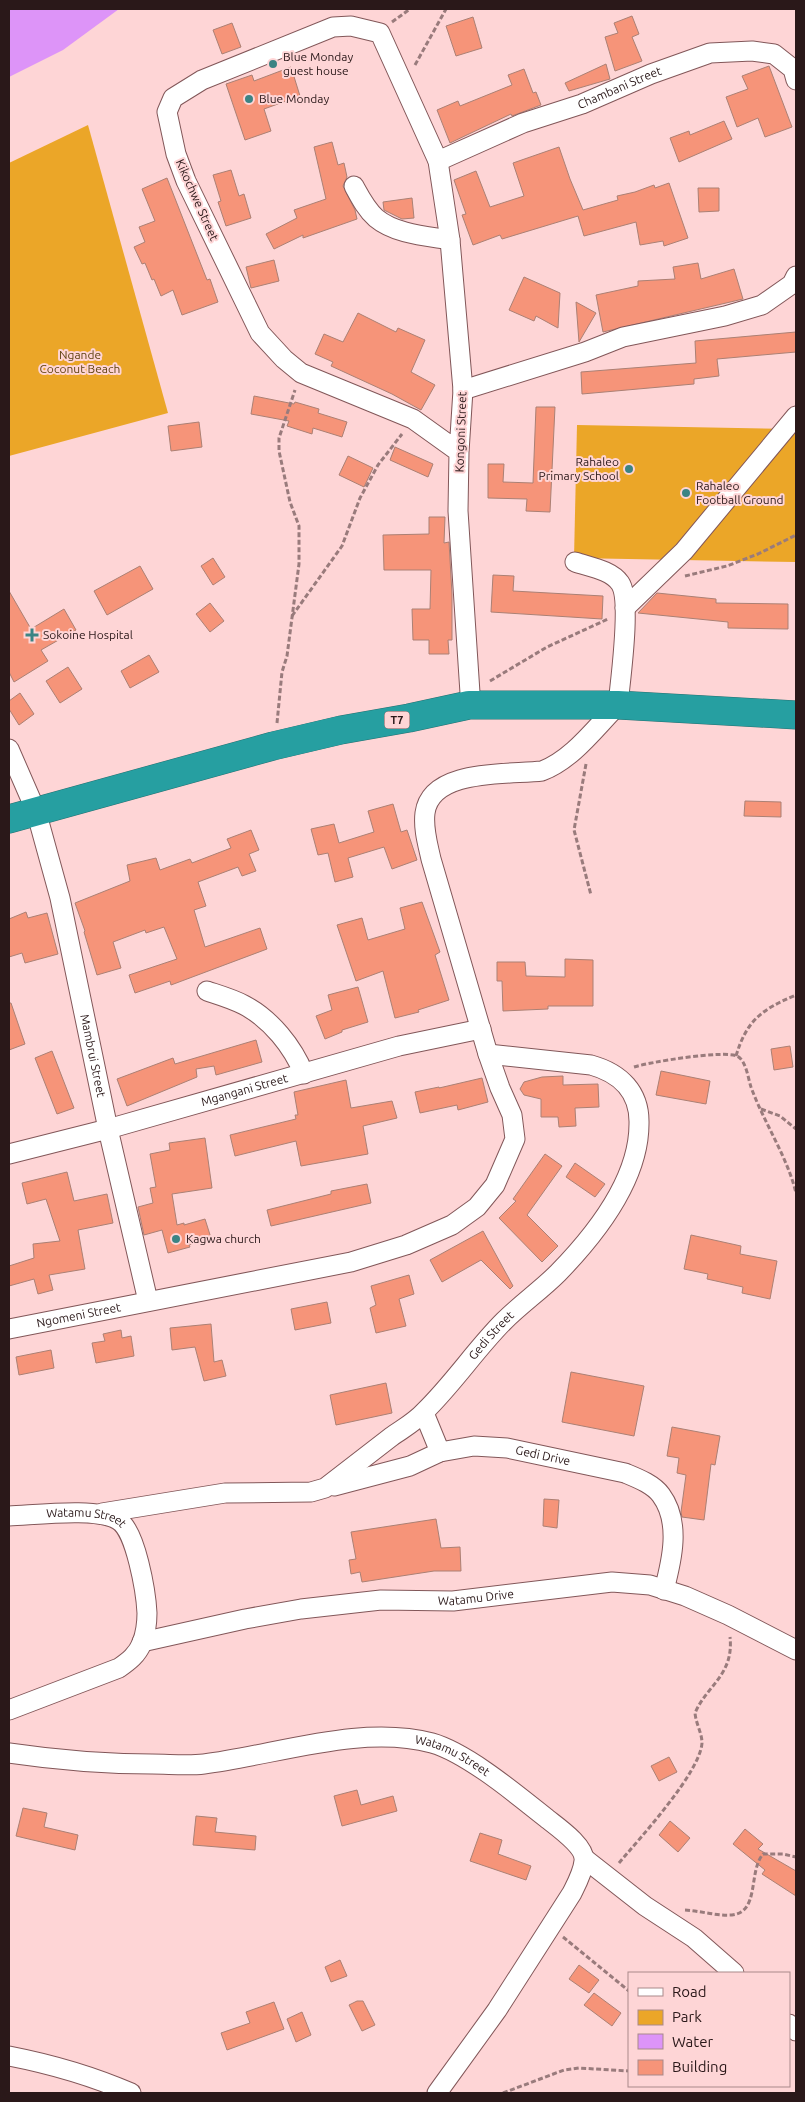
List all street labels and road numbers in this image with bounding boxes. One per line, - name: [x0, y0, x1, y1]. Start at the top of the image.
- street label: Chambani Street: [576, 64, 663, 111]
- street label: Kikochwe Street: [174, 157, 221, 243]
- street label: Kongoni Street: [453, 391, 468, 473]
- road number: T7: [384, 712, 410, 728]
- street label: Mambrui Street: [78, 1013, 108, 1099]
- street label: Mgangani Street: [199, 1071, 289, 1108]
- street label: Ngomeni Street: [35, 1300, 122, 1329]
- street label: Gedi Street: [466, 1308, 516, 1362]
- street label: Gedi Drive: [514, 1443, 572, 1467]
- street label: Watamu Street: [46, 1506, 130, 1530]
- street label: Watamu Drive: [438, 1587, 515, 1607]
- street label: Watamu Street: [414, 1733, 493, 1779]

